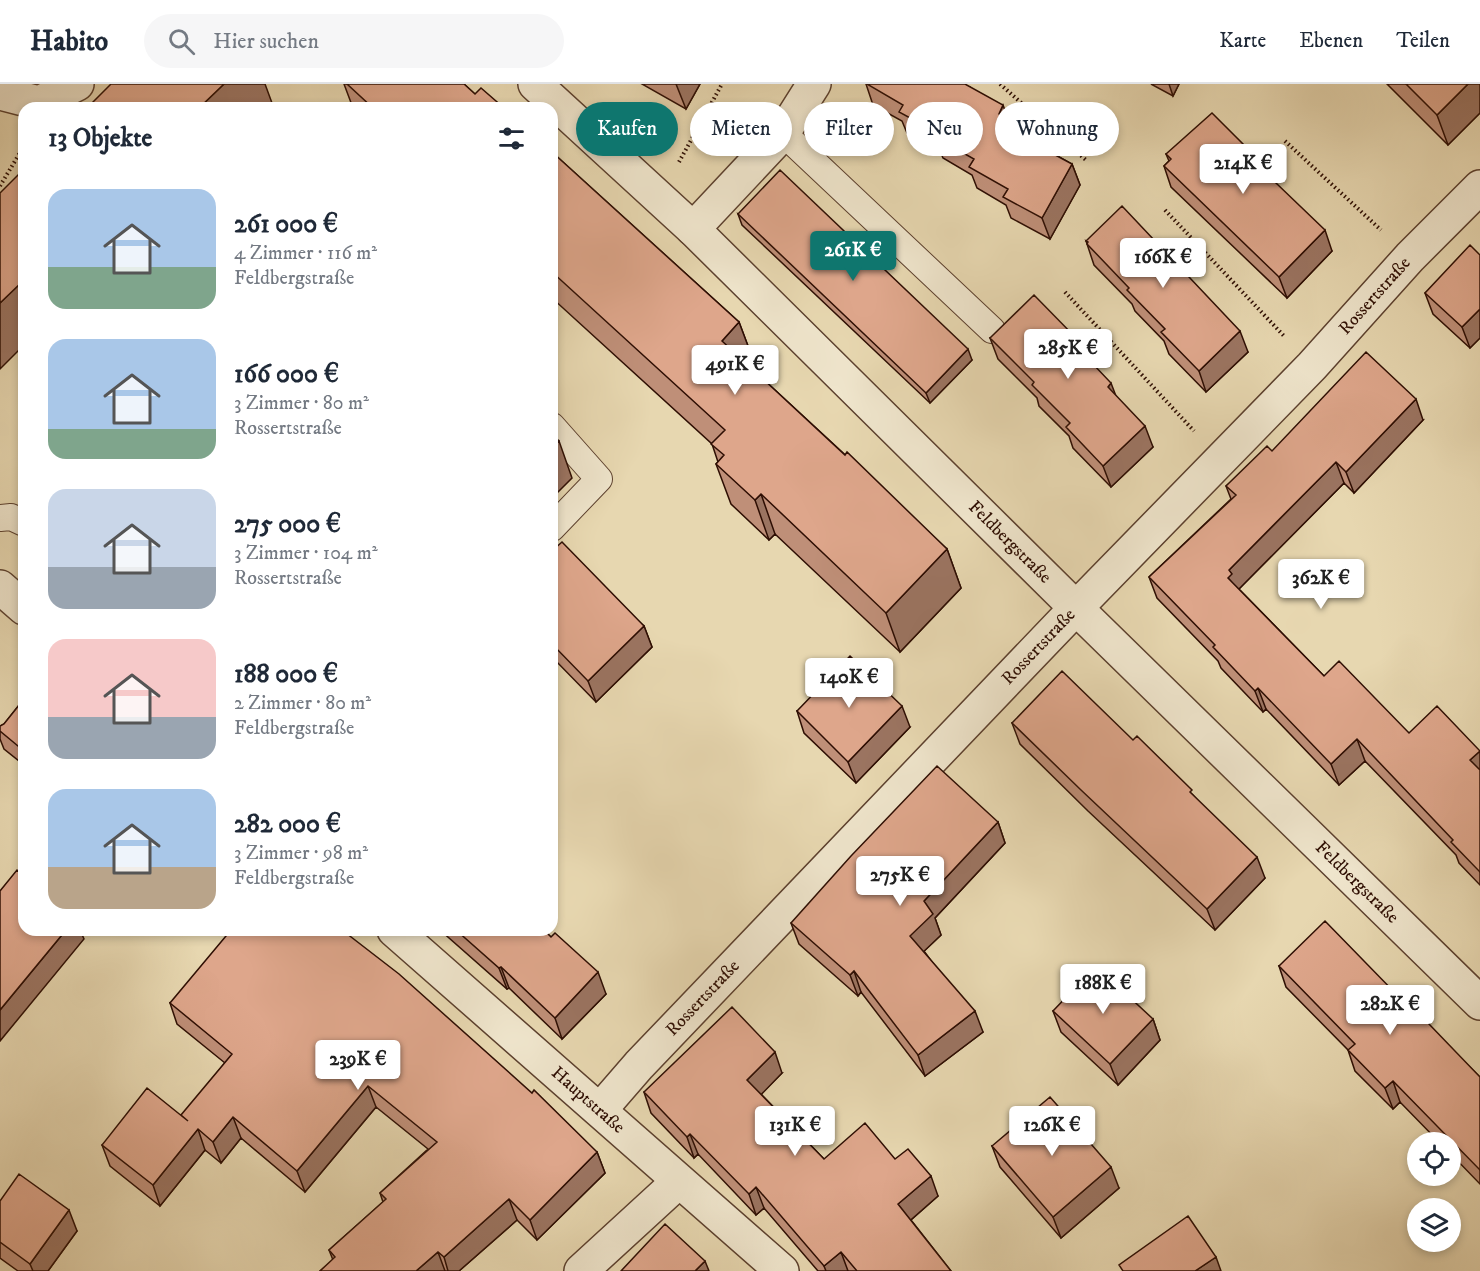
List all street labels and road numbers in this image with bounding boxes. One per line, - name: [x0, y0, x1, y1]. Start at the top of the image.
- street label: Rossertstraße: [1334, 253, 1416, 339]
- street label: Feldbergstraße: [963, 496, 1056, 588]
- street label: Rossertstraße: [997, 604, 1080, 690]
- street label: Feldbergstraße: [1310, 837, 1403, 928]
- street label: Rossertstraße: [661, 955, 744, 1041]
- street label: Hauptstraße: [546, 1062, 629, 1139]

